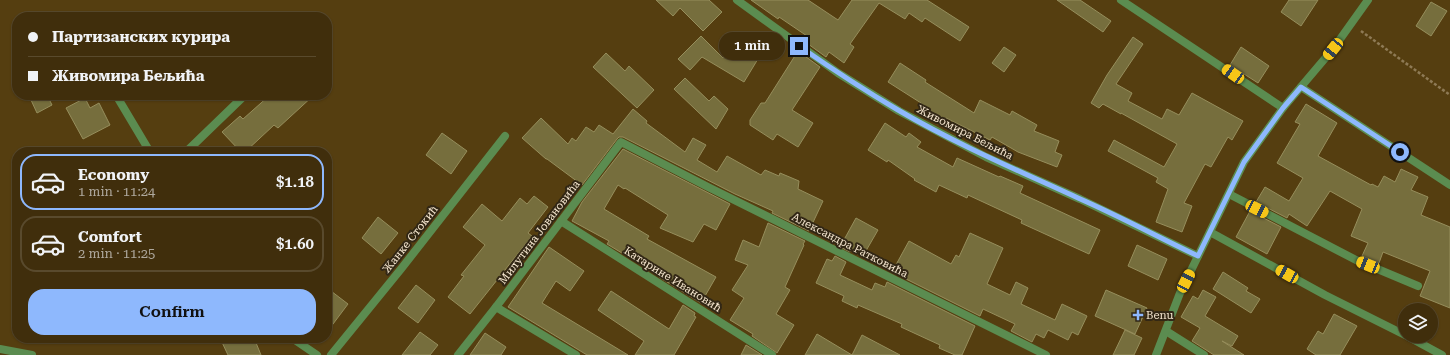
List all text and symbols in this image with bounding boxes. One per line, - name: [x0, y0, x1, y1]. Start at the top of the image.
- text: Партизанских курира: [52, 28, 230, 46]
- callout: 1 min: [719, 32, 785, 60]
- car: [1321, 36, 1345, 62]
- route end: [790, 37, 808, 55]
- text: 1 min: [734, 38, 770, 53]
- car: [1220, 62, 1246, 86]
- text: Живомира Бељића: [52, 67, 204, 85]
- street label: Живомира Бељића: [914, 102, 1015, 162]
- route start: [1391, 143, 1409, 161]
- icon: car: [30, 164, 66, 200]
- text: Economy: [78, 166, 149, 184]
- text: $1.18: [276, 173, 314, 191]
- street label: Милутина Јовановића: [496, 178, 583, 287]
- text: 1 min · 11:24: [78, 184, 155, 199]
- car: [1244, 198, 1270, 220]
- street label: Жанке Стокић: [380, 203, 441, 276]
- street label: Александра Ратковића: [790, 210, 910, 280]
- icon: car: [30, 226, 66, 262]
- text: Comfort: [78, 228, 142, 246]
- text: $1.60: [276, 235, 314, 253]
- street label: Катарине Ивановић: [622, 244, 724, 315]
- text: 2 min · 11:25: [78, 246, 155, 261]
- car: [1355, 255, 1381, 275]
- car: [1274, 263, 1300, 285]
- car: [1175, 268, 1197, 294]
- button: Confirm: [28, 289, 316, 335]
- map controls: [1398, 303, 1438, 343]
- button: layers: [1398, 303, 1438, 343]
- place label: Benu: [1146, 309, 1173, 322]
- marker: Benu: [1133, 310, 1143, 320]

